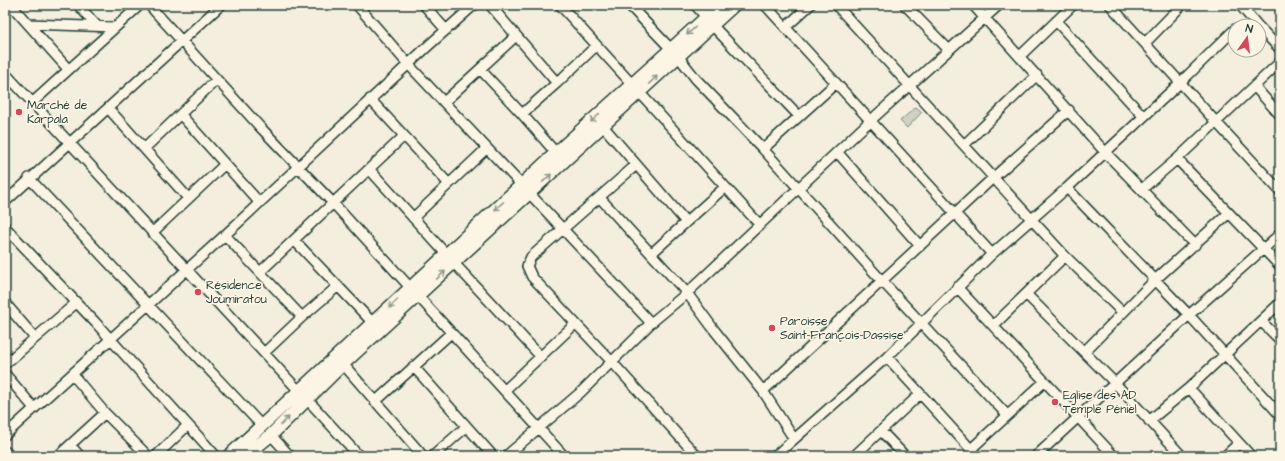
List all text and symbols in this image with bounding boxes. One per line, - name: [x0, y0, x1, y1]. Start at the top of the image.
- north arrow: [1227, 18, 1267, 58]
- text: N: [1244, 21, 1255, 37]
- one-way arrow: [686, 26, 696, 36]
- one-way arrow: [648, 75, 658, 85]
- place label: Marché de Karpala: [27, 97, 88, 128]
- marker: Marché de Karpala: [14, 107, 24, 117]
- one-way arrow: [590, 113, 600, 123]
- one-way arrow: [542, 173, 553, 182]
- one-way arrow: [494, 201, 504, 210]
- one-way arrow: [436, 270, 446, 280]
- place label: Résidence Joumiratou: [206, 277, 267, 308]
- marker: Résidence Joumiratou: [193, 287, 203, 297]
- one-way arrow: [388, 299, 398, 308]
- place label: Paroisse Saint-François-Dassise: [780, 313, 904, 344]
- marker: Paroisse Saint-François-Dassise: [767, 323, 777, 333]
- place label: Eglise des AD Temple Péniel: [1063, 387, 1137, 418]
- marker: Eglise des AD Temple Péniel: [1050, 397, 1060, 407]
- one-way arrow: [280, 416, 290, 426]

